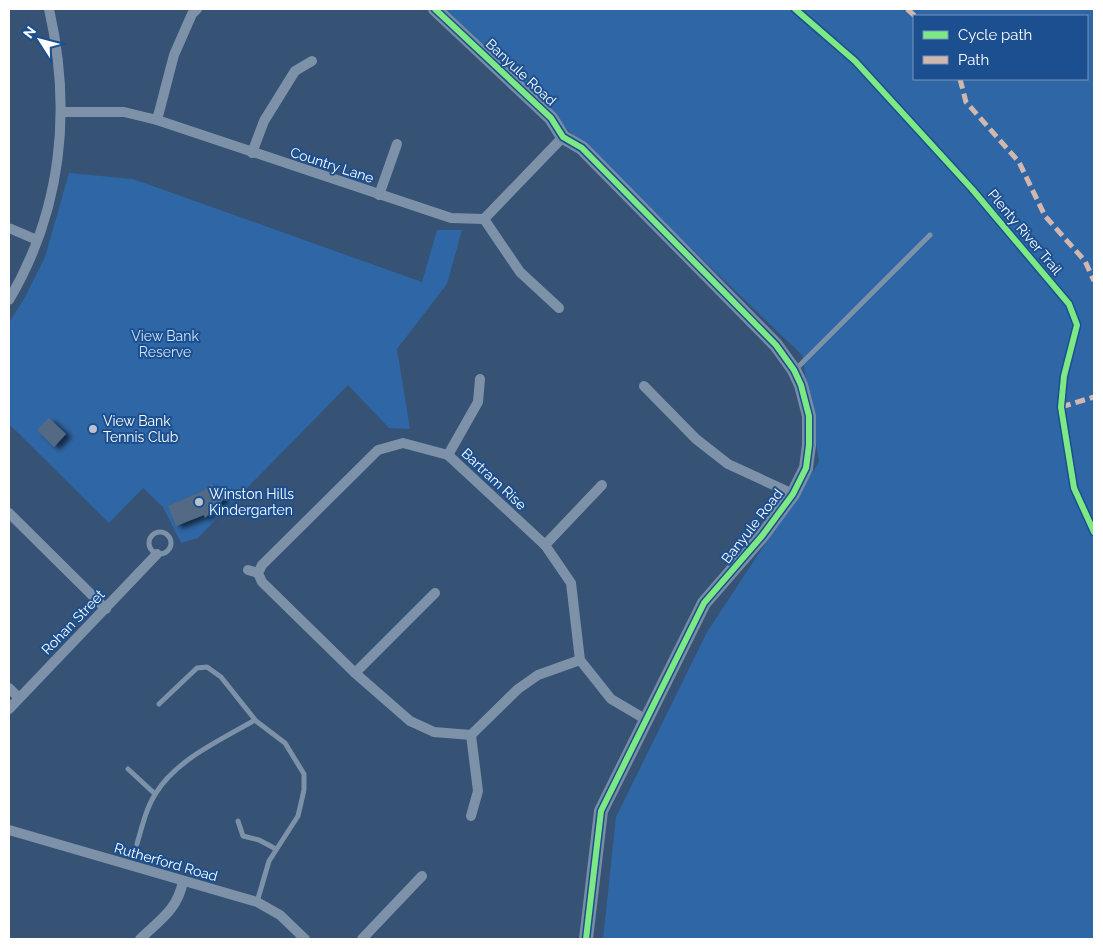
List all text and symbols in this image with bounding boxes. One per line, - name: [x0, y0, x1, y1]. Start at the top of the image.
- north arrow: [15, 15, 65, 65]
- legend: [913, 15, 1088, 80]
- text: N: [20, 23, 39, 41]
- text: Cycle path: [958, 26, 1032, 44]
- street label: Banyule Road: [483, 35, 559, 109]
- text: Path: [958, 51, 989, 69]
- street label: Country Lane: [288, 144, 376, 186]
- street label: Plenty River Trail: [985, 186, 1065, 278]
- park label: View Bank Reserve: [131, 328, 199, 360]
- place label: View Bank Tennis Club: [103, 413, 179, 445]
- marker: View Bank Tennis Club: [87, 423, 99, 435]
- street label: Bartram Rise: [458, 445, 530, 513]
- place label: Winston Hills Kindergarten: [209, 486, 294, 518]
- street label: Banyule Road: [718, 486, 786, 566]
- marker: Winston Hills Kindergarten: [193, 496, 205, 508]
- street label: Rohan Street: [38, 586, 108, 658]
- street label: Rutherford Road: [113, 840, 219, 884]

